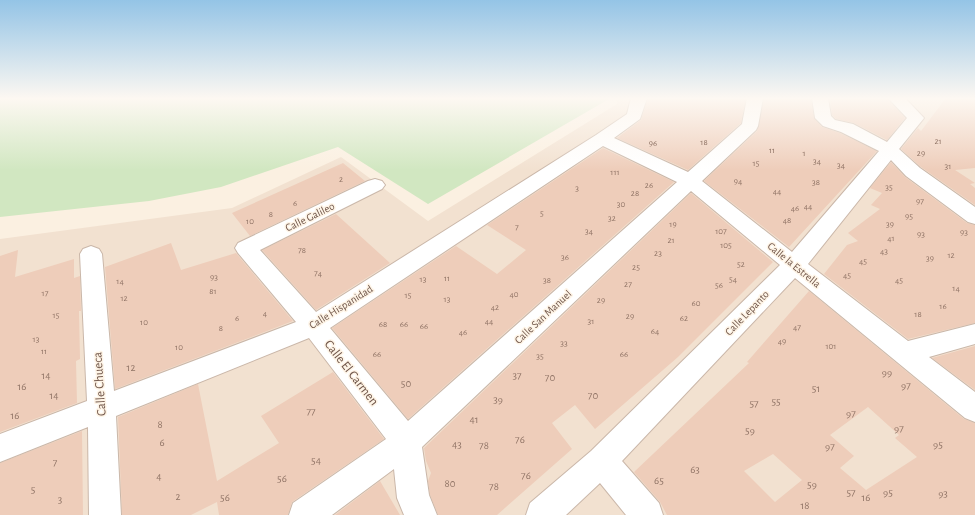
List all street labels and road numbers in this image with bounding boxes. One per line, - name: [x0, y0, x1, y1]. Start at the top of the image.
- street label: Calle Galileo: [284, 200, 336, 234]
- street label: Calle la Estrella: [765, 240, 823, 290]
- street label: Calle Hispanidad: [307, 283, 375, 331]
- street label: Calle San Manuel: [512, 288, 574, 346]
- street label: Calle Lepanto: [723, 288, 771, 338]
- street label: Calle El Carmen: [322, 338, 380, 408]
- street label: Calle Chueca: [91, 351, 109, 417]

